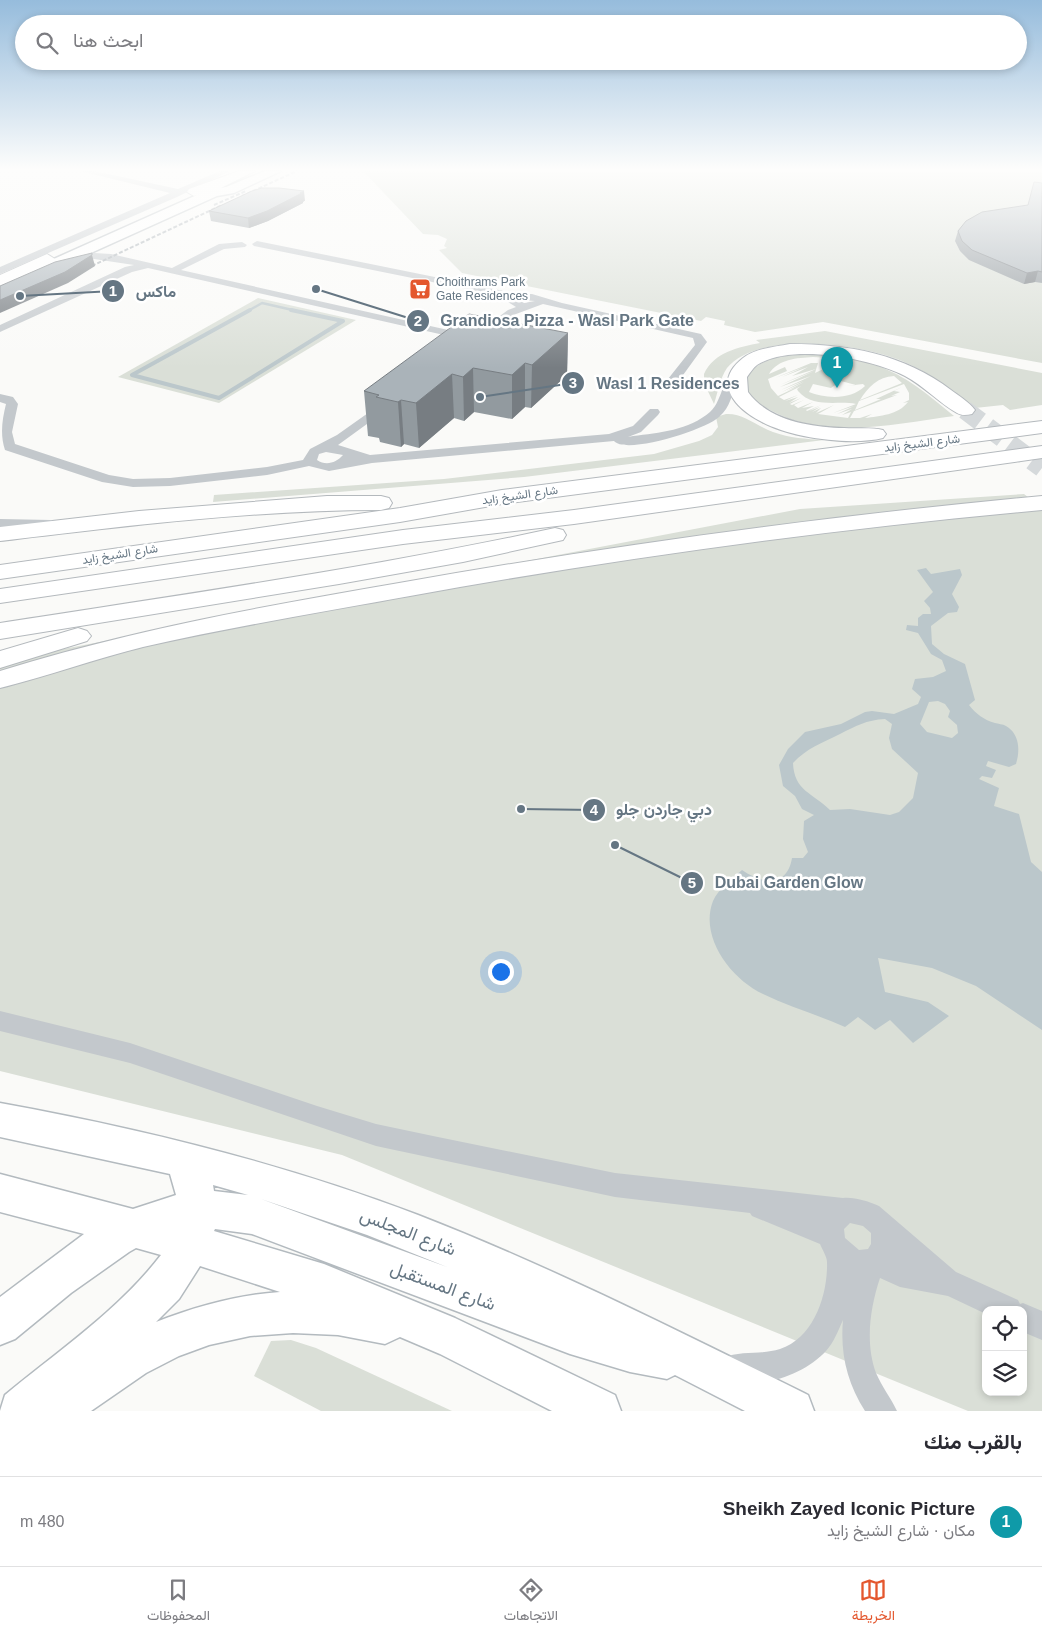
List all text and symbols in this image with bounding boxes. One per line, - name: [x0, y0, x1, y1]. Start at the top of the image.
- search box: [15, 15, 1027, 70]
- icon: search: [33, 29, 61, 57]
- text: ابحث هنا: [73, 30, 143, 51]
- callout: ماكس: [101, 275, 186, 306]
- place label: Choithrams Park Gate Residences: [436, 275, 528, 303]
- supermarket icon: Choithrams Park Gate Residences: [408, 277, 432, 301]
- text: 1: [109, 282, 117, 299]
- text: ماكس: [136, 283, 176, 301]
- callout: Grandiosa Pizza - Wasl Park Gate: [405, 305, 704, 336]
- text: 2: [414, 312, 422, 329]
- text: Grandiosa Pizza - Wasl Park Gate: [440, 312, 694, 329]
- pin: 1: [821, 347, 853, 388]
- callout: Wasl 1 Residences: [561, 367, 749, 398]
- text: 3: [569, 374, 577, 391]
- text: Wasl 1 Residences: [596, 375, 740, 392]
- street label: شارع الشيخ زايد: [883, 431, 961, 457]
- street label: شارع الشيخ زايد: [481, 483, 559, 509]
- street label: شارع الشيخ زايد: [81, 541, 159, 569]
- callout: دبي جاردن جلو: [581, 794, 722, 825]
- text: 4: [590, 801, 599, 818]
- text: دبي جاردن جلو: [616, 801, 712, 823]
- callout: Dubai Garden Glow: [680, 867, 873, 898]
- text: 5: [688, 874, 696, 891]
- text: Dubai Garden Glow: [715, 874, 864, 891]
- your location: [488, 959, 514, 985]
- street label: شارع المجلس: [356, 1205, 459, 1261]
- street label: شارع المستقبل: [387, 1258, 498, 1316]
- map controls: [982, 1306, 1027, 1396]
- button: locate: [982, 1306, 1027, 1351]
- button: layers: [982, 1351, 1027, 1396]
- text: بالقرب منك: [924, 1430, 1022, 1453]
- text: Sheikh Zayed Iconic Picture: [723, 1498, 975, 1519]
- text: 480 m: [20, 1513, 64, 1530]
- text: 1: [1002, 1513, 1010, 1530]
- text: مكان · شارع الشيخ زايد: [827, 1522, 975, 1539]
- tab: المحفوظات: [147, 1576, 210, 1628]
- tab: الاتجاهات: [504, 1576, 558, 1628]
- tab: الخريطة: [852, 1576, 895, 1628]

